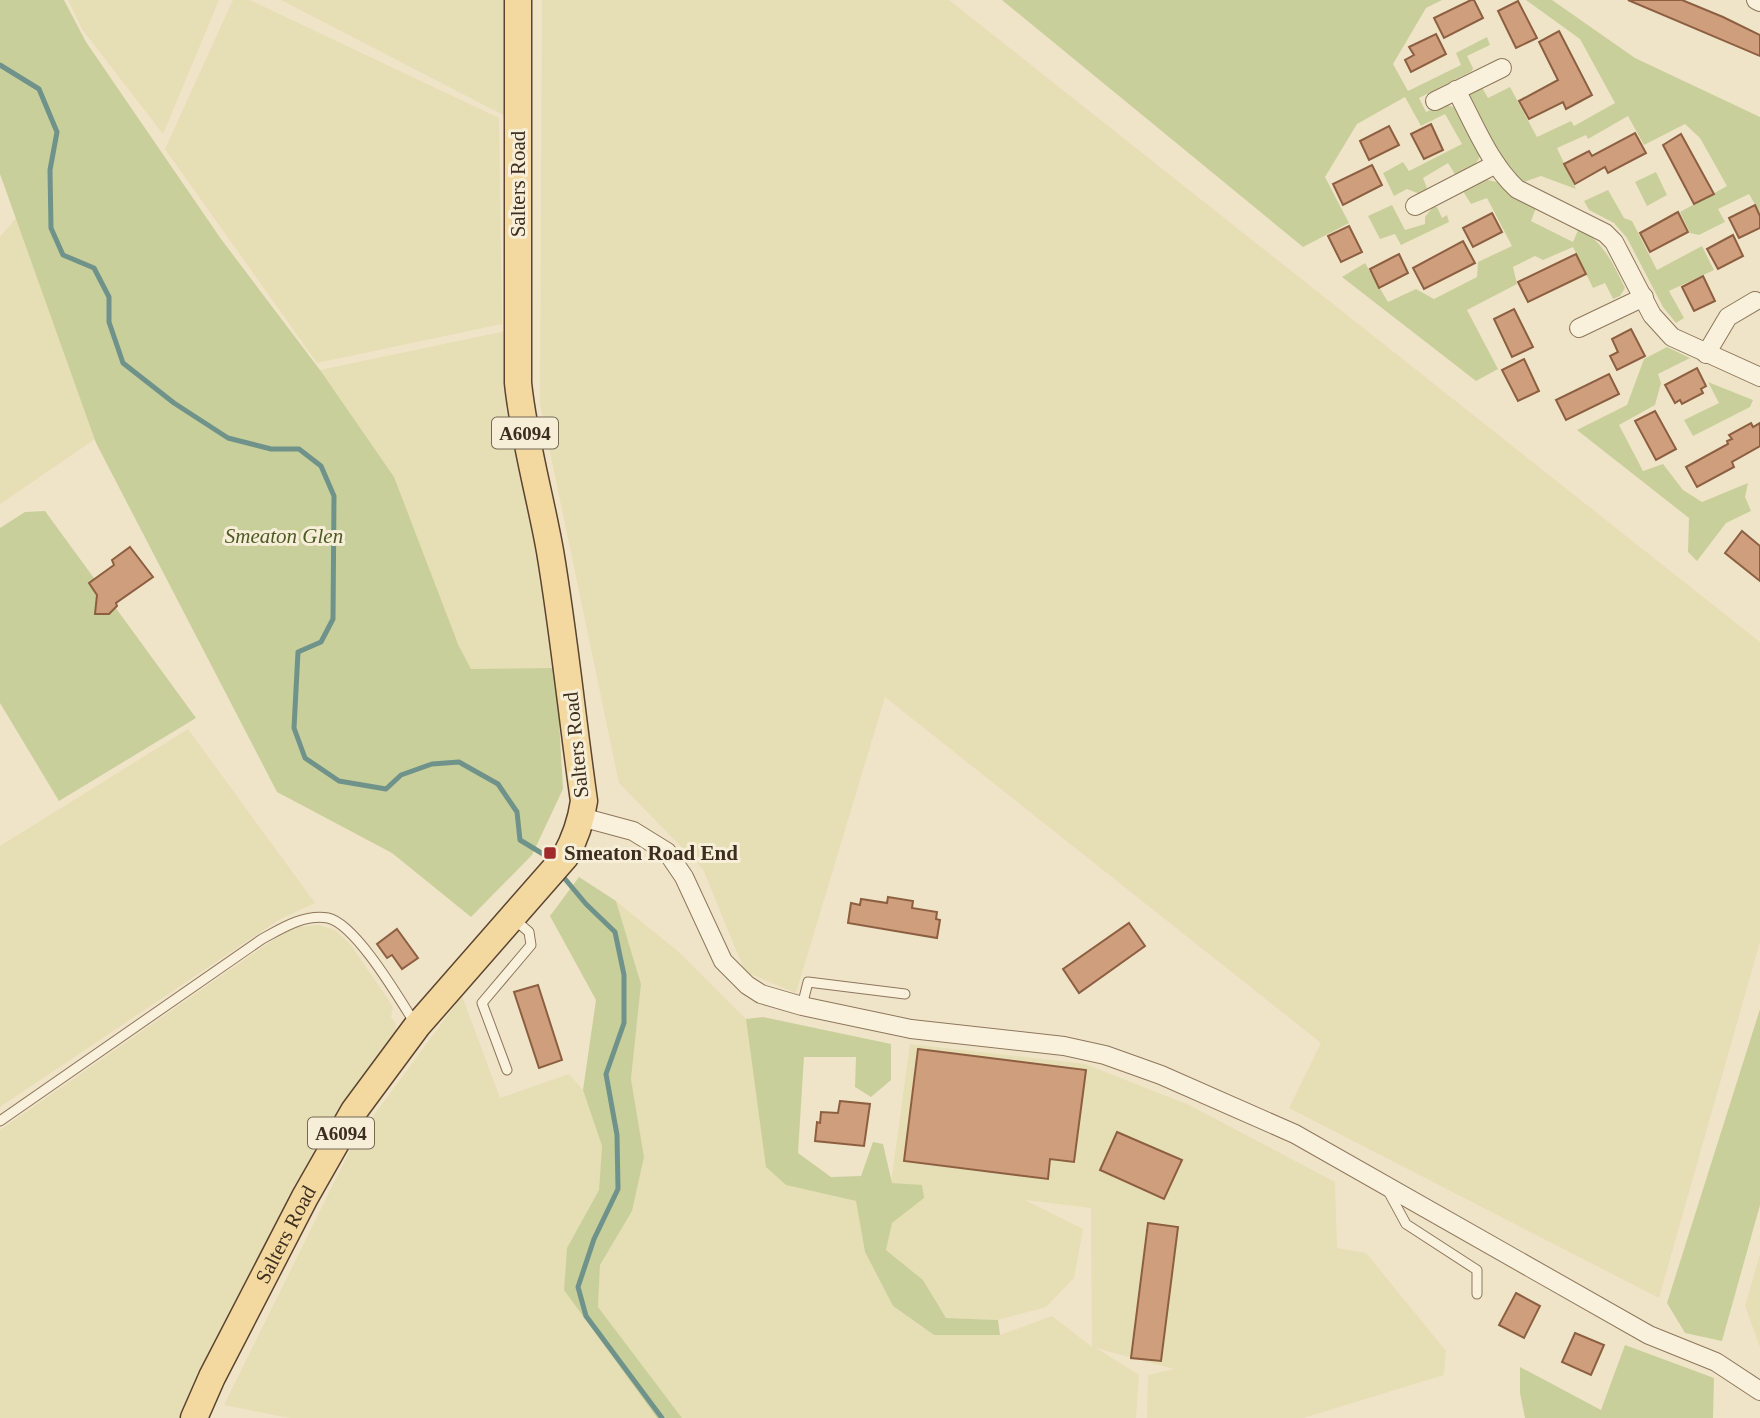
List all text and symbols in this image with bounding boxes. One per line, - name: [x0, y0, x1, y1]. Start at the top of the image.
- street label: Salters Road: [506, 130, 530, 237]
- road number: A6094: [492, 418, 558, 448]
- park label: Smeaton Glen: [225, 524, 343, 548]
- street label: Salters Road: [558, 690, 594, 799]
- place label: Smeaton Road End: [564, 841, 738, 865]
- marker: Smeaton Road End: [542, 845, 558, 861]
- road number: A6094: [308, 1118, 374, 1148]
- street label: Salters Road: [250, 1181, 321, 1288]

